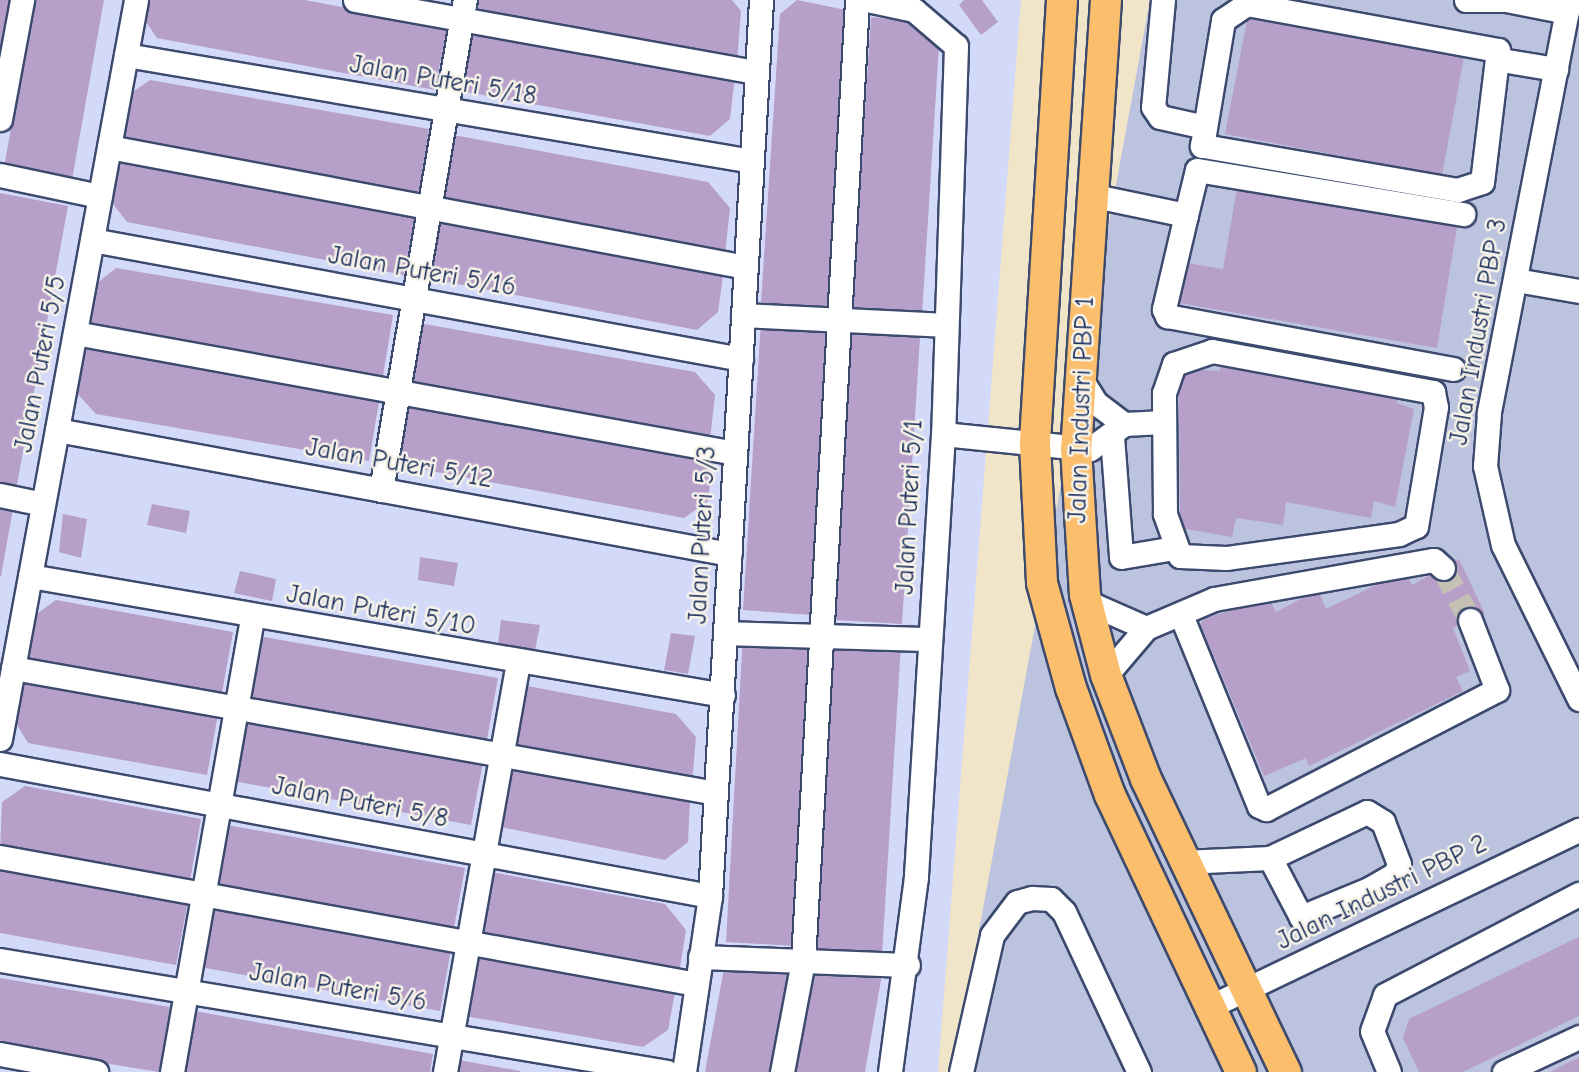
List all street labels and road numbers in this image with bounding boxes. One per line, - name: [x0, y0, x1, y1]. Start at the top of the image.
- street label: Jalan Puteri 5/18: [347, 49, 539, 113]
- street label: Jalan Industri PBP 3: [1444, 216, 1514, 448]
- street label: Jalan Puteri 5/16: [326, 240, 518, 304]
- street label: Jalan Puteri 5/5: [9, 273, 73, 455]
- street label: Jalan Industri PBP 1: [1062, 296, 1102, 524]
- street label: Jalan Puteri 5/1: [890, 418, 930, 596]
- street label: Jalan Puteri 5/12: [303, 432, 495, 496]
- street label: Jalan Puteri 5/3: [683, 445, 723, 625]
- street label: Jalan Puteri 5/10: [284, 579, 478, 643]
- street label: Jalan Puteri 5/8: [269, 771, 451, 835]
- street label: Jalan Industri PBP 2: [1272, 829, 1492, 957]
- street label: Jalan Puteri 5/6: [247, 957, 429, 1019]

